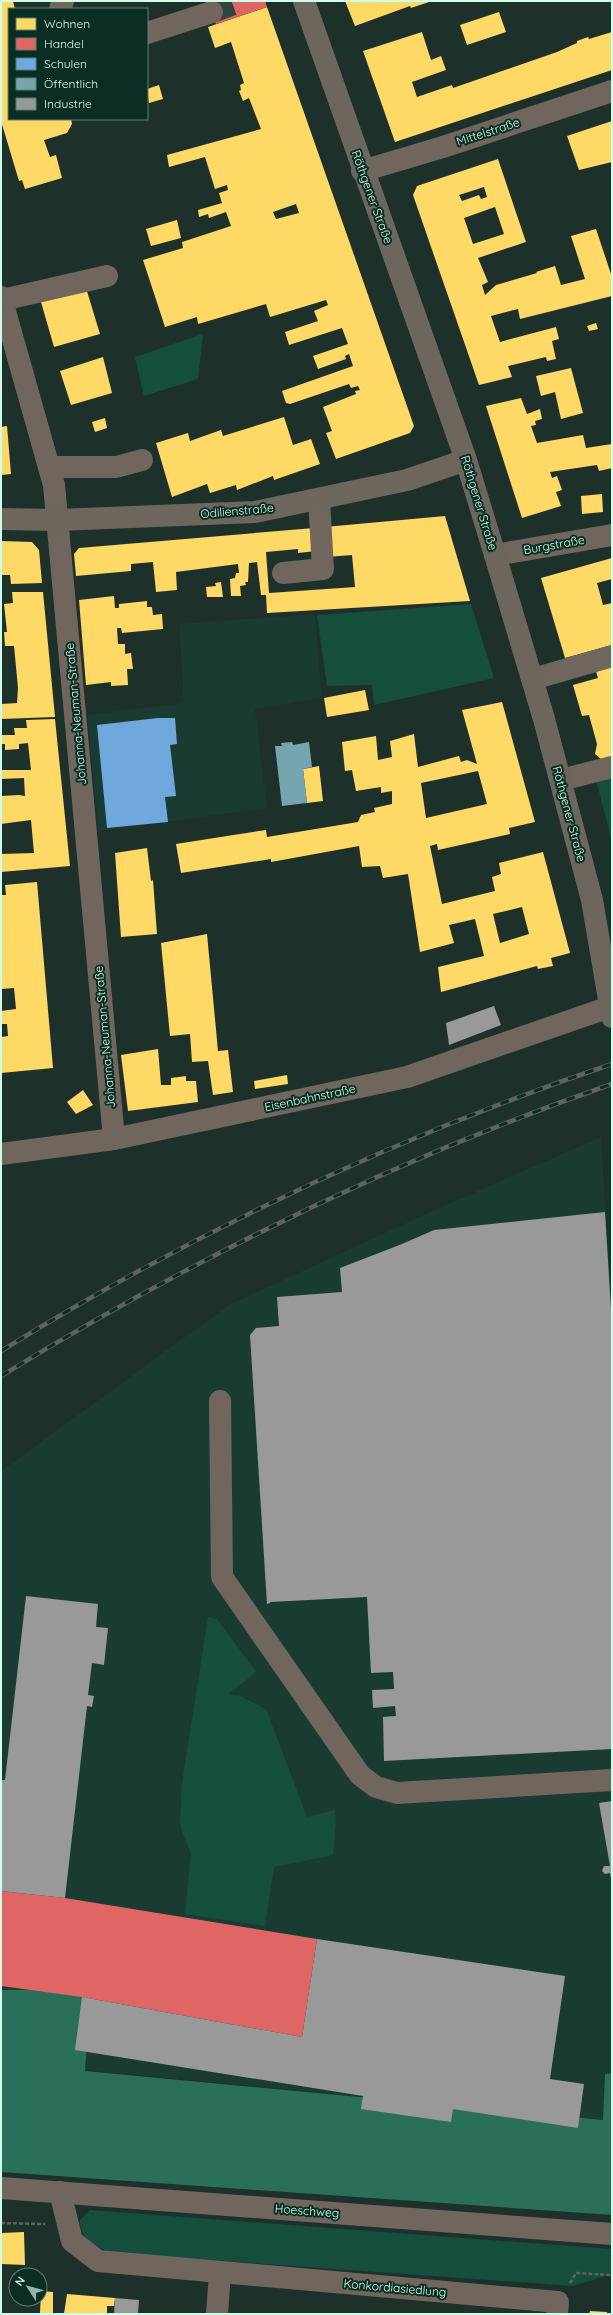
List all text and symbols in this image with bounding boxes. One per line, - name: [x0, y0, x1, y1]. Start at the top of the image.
- legend: [8, 8, 148, 120]
- text: Wohnen: [44, 16, 90, 31]
- text: Handel: [44, 36, 84, 51]
- text: Schulen: [44, 56, 87, 71]
- text: Öffentlich: [44, 76, 98, 91]
- text: Industrie: [44, 96, 92, 111]
- street label: Mittelstraße: [454, 114, 522, 149]
- street label: Röthgener Straße: [349, 148, 396, 246]
- street label: Röthgener Straße: [458, 454, 501, 552]
- street label: Odilienstraße: [200, 500, 275, 521]
- street label: Burgstraße: [522, 532, 586, 557]
- street label: Johanna-Neuman-Straße: [62, 642, 89, 786]
- street label: Röthgener Straße: [549, 764, 590, 864]
- street label: Johanna-Neuman-Straße: [91, 965, 118, 1109]
- street label: Eisenbahnstraße: [263, 1081, 357, 1114]
- street label: Hoeschweg: [274, 2201, 340, 2220]
- north arrow: [8, 2267, 48, 2307]
- text: N: [12, 2274, 28, 2289]
- street label: Konkordiasiedlung: [343, 2276, 447, 2299]

